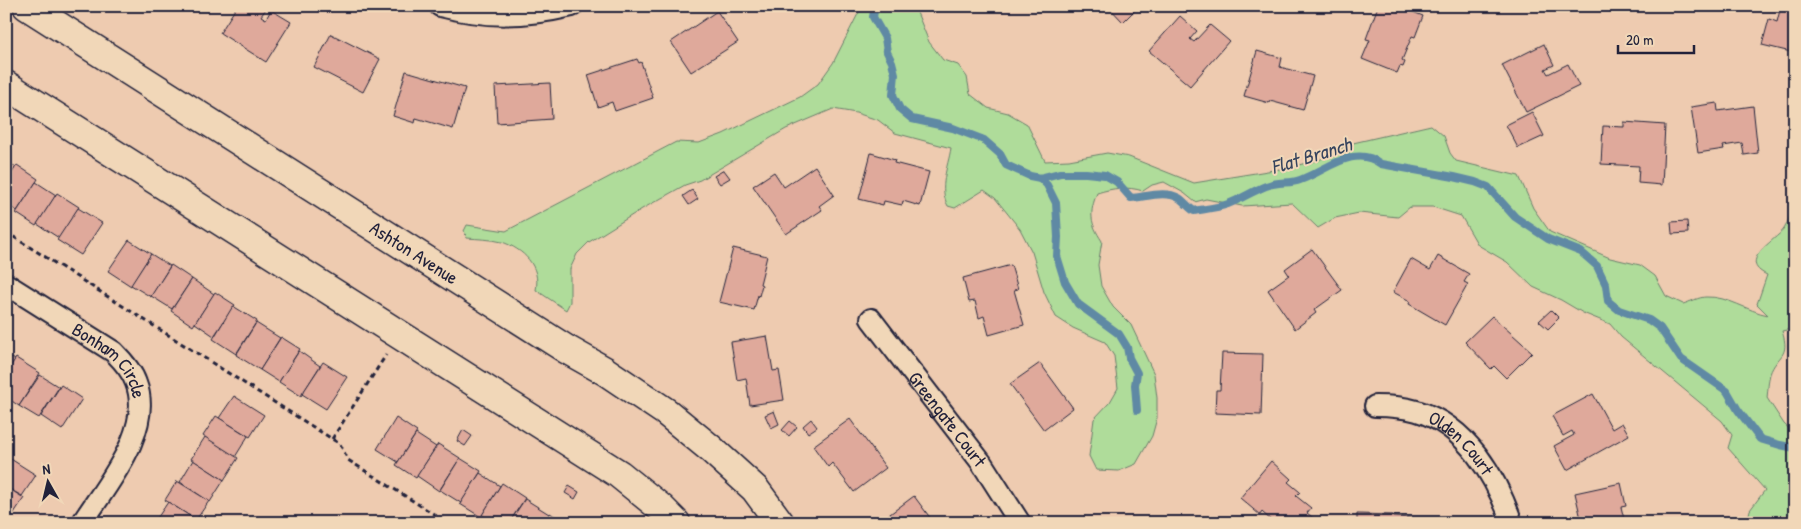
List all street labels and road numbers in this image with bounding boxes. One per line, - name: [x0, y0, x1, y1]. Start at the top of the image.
- street label: Ashton Avenue: [365, 215, 464, 290]
- street label: Bonham Circle: [67, 316, 153, 401]
- street label: Greengate Court: [903, 366, 993, 472]
- street label: Olden Court: [1424, 404, 1500, 480]

